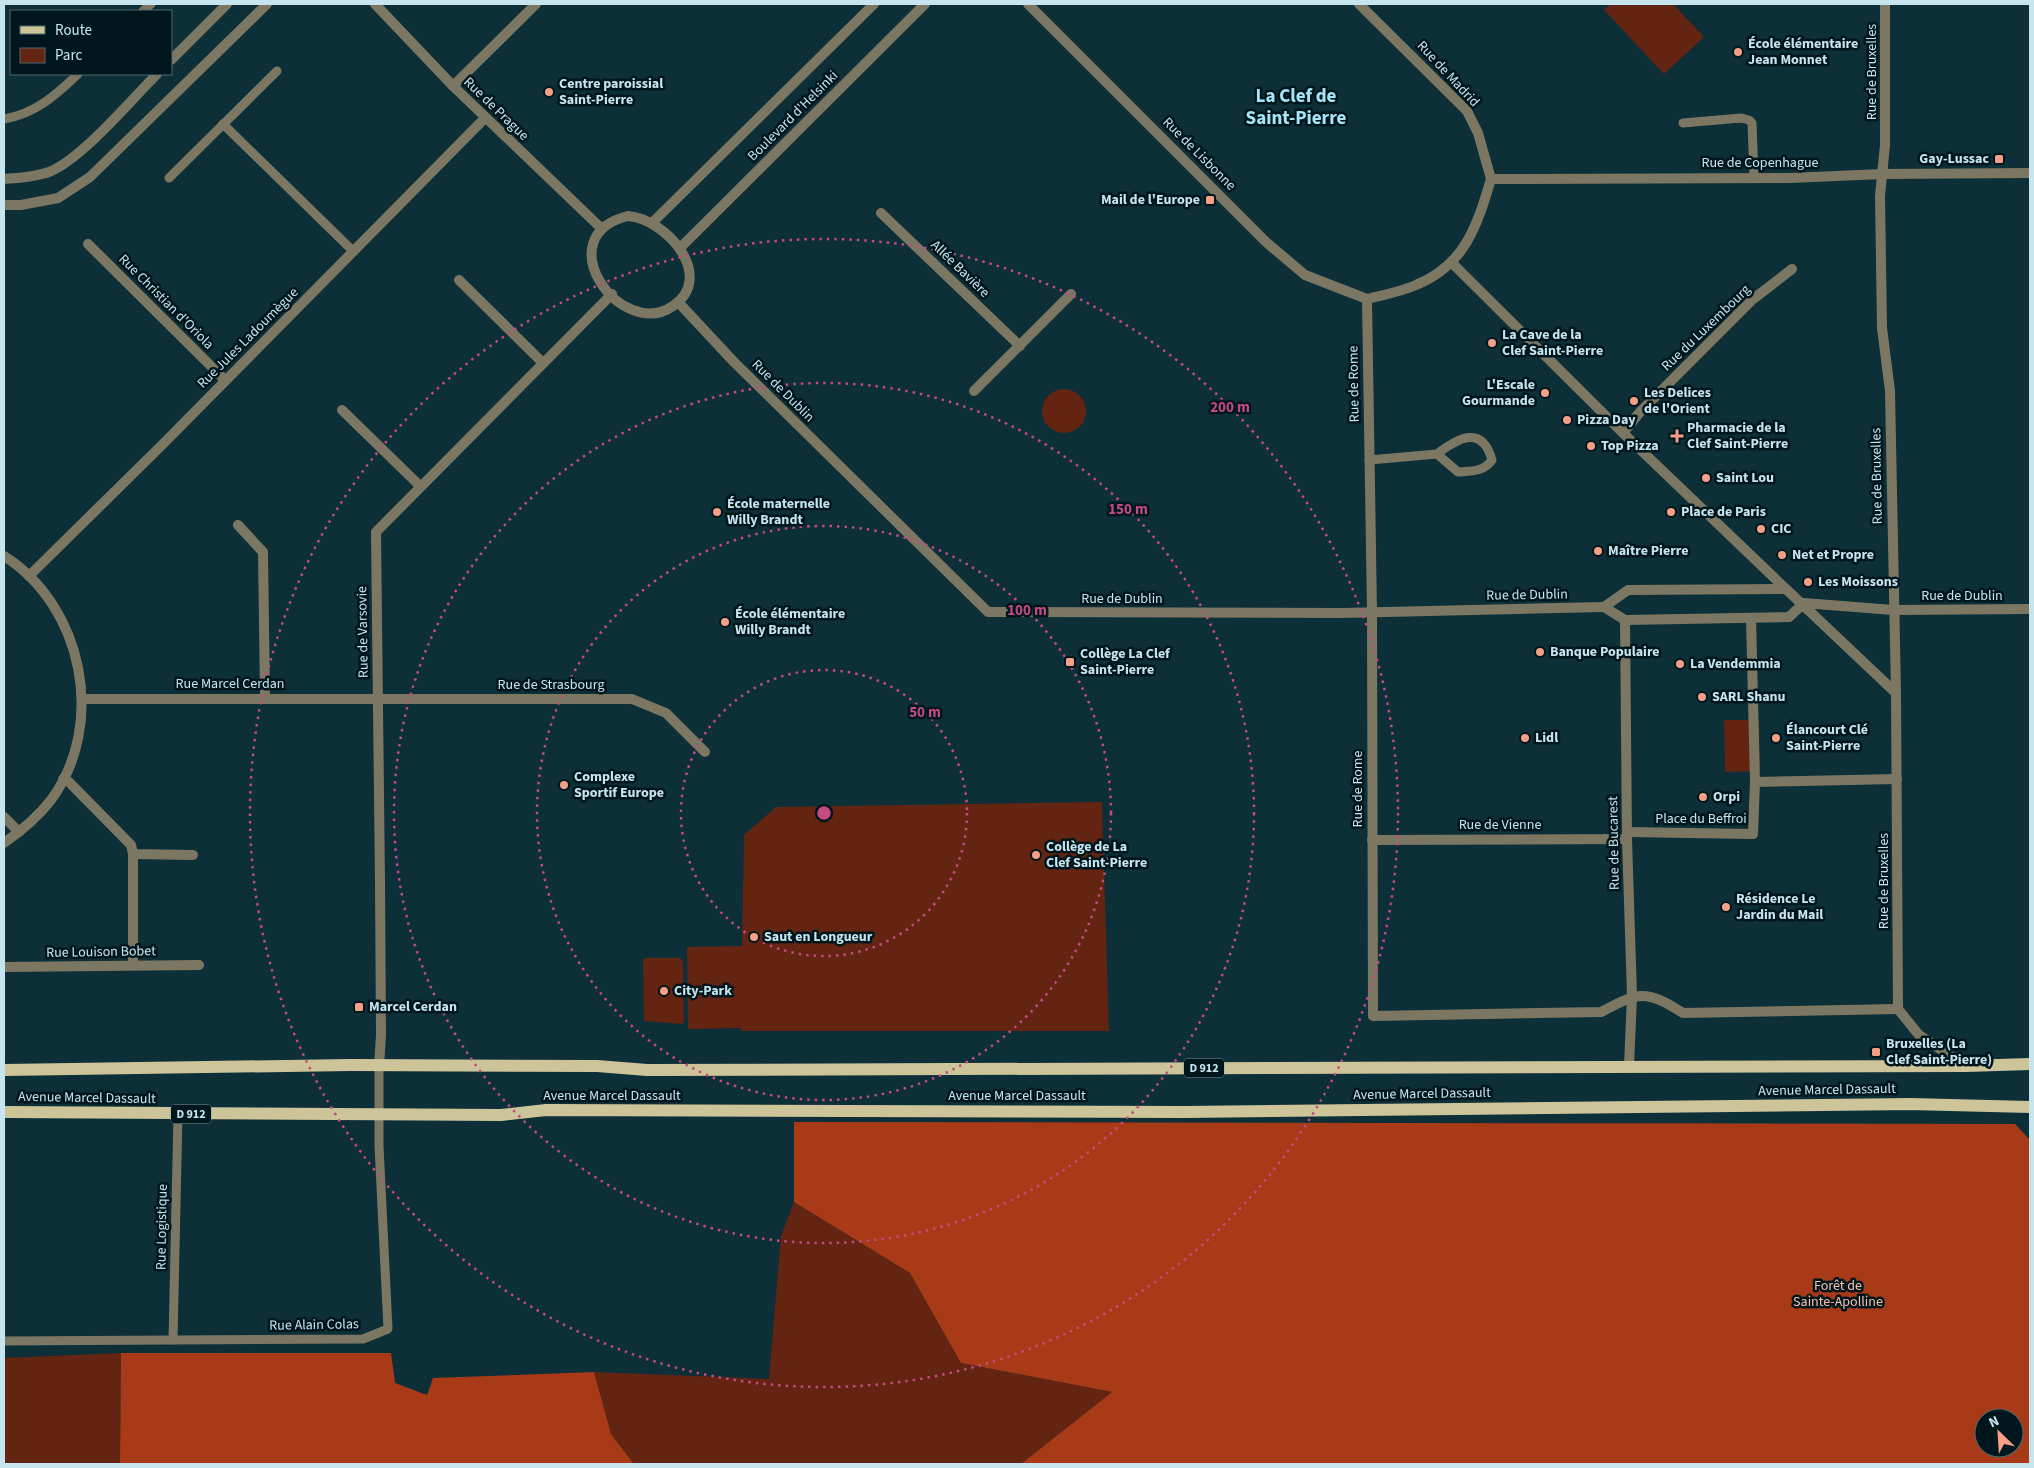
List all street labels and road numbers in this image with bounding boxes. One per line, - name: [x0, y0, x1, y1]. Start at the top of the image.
- street label: Rue de Bruxelles: [1862, 24, 1882, 120]
- street label: Rue de Madrid: [1412, 36, 1484, 112]
- street label: Boulevard d'Helsinki: [743, 66, 843, 166]
- street label: Rue de Prague: [459, 73, 533, 145]
- street label: Rue de Lisbonne: [1158, 113, 1240, 195]
- street label: Rue de Copenhague: [1701, 153, 1819, 173]
- street label: Allée Bavière: [926, 236, 994, 302]
- street label: Rue Christian d'Oriola: [114, 250, 218, 354]
- street label: Rue du Luxembourg: [1657, 280, 1755, 376]
- street label: Rue Jules Ladoumègue: [193, 283, 303, 393]
- street label: Rue de Rome: [1343, 345, 1365, 423]
- street label: Rue de Dublin: [747, 355, 819, 427]
- street label: Rue de Bruxelles: [1866, 427, 1888, 524]
- street label: Rue de Dublin: [1486, 584, 1568, 606]
- street label: Rue de Varsovie: [352, 586, 374, 678]
- street label: Rue de Dublin: [1921, 586, 2003, 606]
- street label: Rue de Dublin: [1081, 589, 1163, 609]
- street label: Rue Marcel Cerdan: [176, 674, 284, 694]
- street label: Rue de Strasbourg: [498, 675, 604, 695]
- street label: Rue de Rome: [1348, 751, 1368, 827]
- street label: Rue de Bucarest: [1603, 796, 1625, 890]
- street label: Place du Beffroi: [1655, 809, 1747, 829]
- street label: Rue de Vienne: [1459, 815, 1541, 835]
- street label: Rue de Bruxelles: [1874, 833, 1894, 929]
- street label: Rue Louison Bobet: [46, 941, 156, 963]
- road number: D 912: [1184, 1058, 1224, 1078]
- street label: Avenue Marcel Dassault: [1758, 1079, 1896, 1101]
- street label: Avenue Marcel Dassault: [1353, 1083, 1491, 1105]
- street label: Avenue Marcel Dassault: [543, 1086, 681, 1106]
- street label: Avenue Marcel Dassault: [948, 1086, 1086, 1106]
- street label: Avenue Marcel Dassault: [18, 1087, 156, 1109]
- road number: D 912: [171, 1104, 211, 1124]
- street label: Rue Logistique: [151, 1184, 173, 1270]
- street label: Rue Alain Colas: [269, 1314, 359, 1336]

